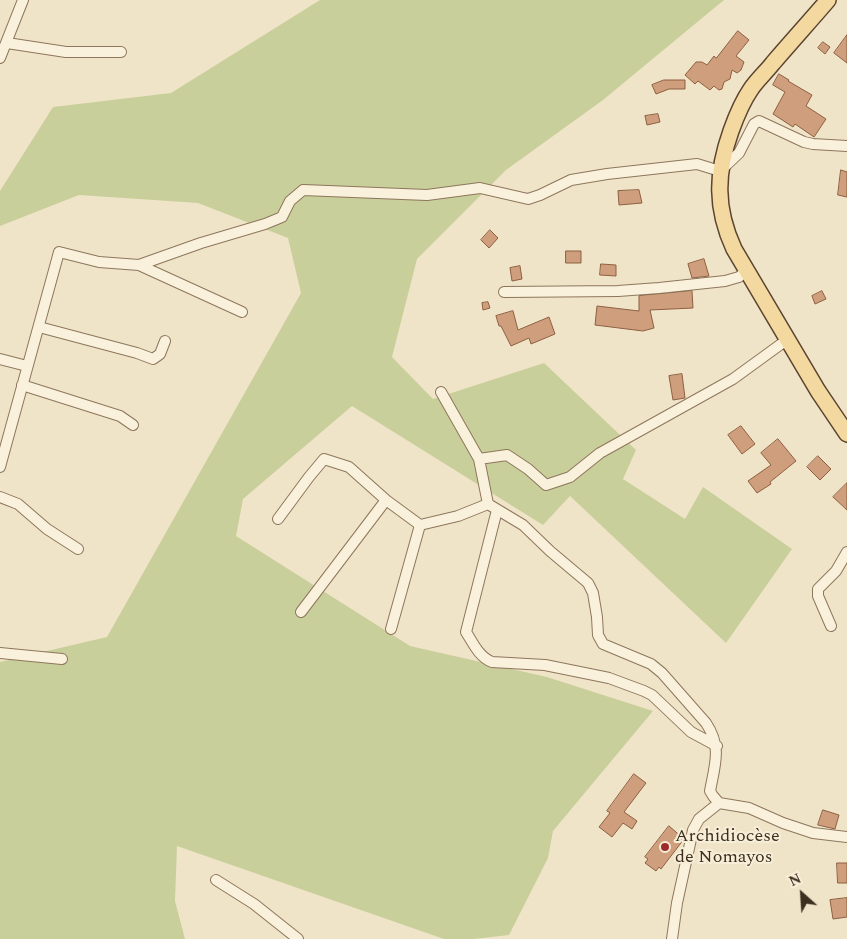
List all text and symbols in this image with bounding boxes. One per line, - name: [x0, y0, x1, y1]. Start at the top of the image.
- place label: Archidiocèse de Nomayos: [675, 826, 780, 869]
- marker: Archidiocèse de Nomayos: [659, 841, 671, 853]
- text: N: [785, 868, 805, 892]
- north arrow: [777, 869, 827, 919]

